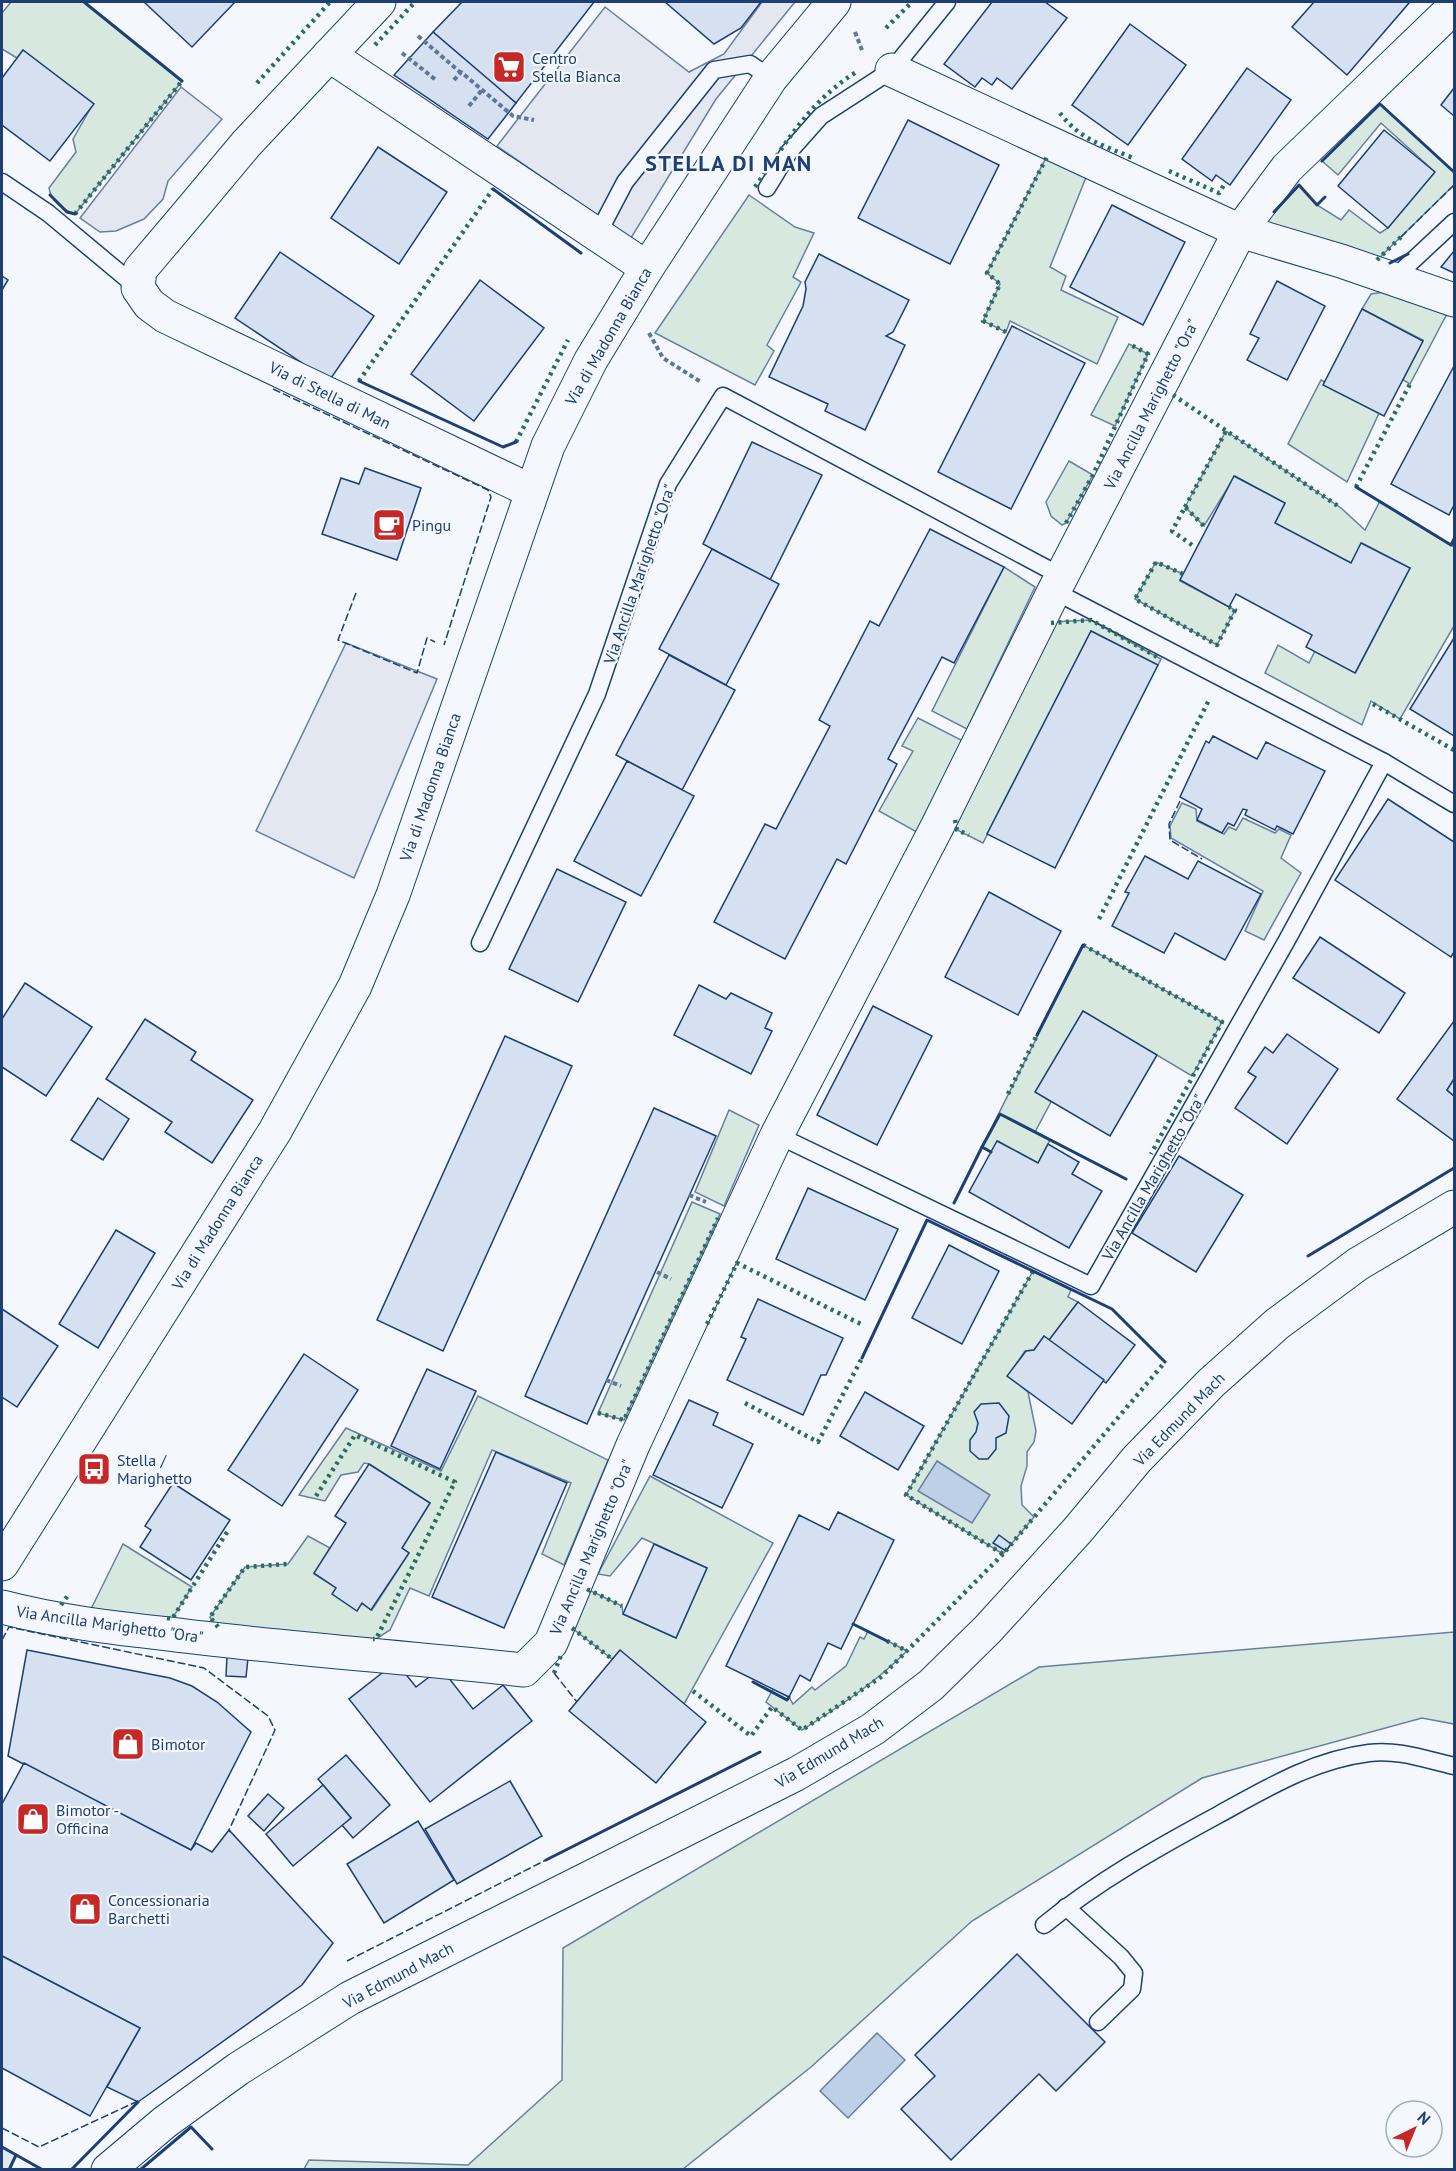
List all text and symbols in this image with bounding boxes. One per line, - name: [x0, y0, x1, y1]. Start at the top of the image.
- place label: Centro Stella Bianca: [532, 48, 621, 86]
- supermarket icon: Centro Stella Bianca: [491, 49, 527, 85]
- district label: STELLA DI MAN: [645, 149, 813, 177]
- street label: Via di Madonna Bianca: [560, 264, 656, 409]
- street label: Via Ancilla Marighetto "Ora": [1099, 315, 1203, 494]
- street label: Via di Stella di Man: [265, 356, 394, 433]
- street label: Via Ancilla Marighetto "Ora": [598, 482, 679, 667]
- cafe icon: Pingu: [371, 507, 407, 543]
- place label: Pingu: [412, 515, 451, 535]
- street label: Via di Madonna Bianca: [395, 710, 465, 865]
- street label: Via Ancilla Marighetto "Ora": [1097, 1090, 1209, 1265]
- street label: Via di Madonna Bianca: [167, 1151, 267, 1294]
- street label: Via Edmund Mach: [1129, 1368, 1229, 1471]
- place label: Stella / Marighetto: [117, 1450, 192, 1488]
- bus stop icon: Stella / Marighetto: [76, 1451, 112, 1487]
- street label: Via Ancilla Marighetto "Ora": [545, 1456, 637, 1639]
- street label: Via Ancilla Marighetto "Ora": [14, 1601, 205, 1647]
- street label: Via Edmund Mach: [770, 1712, 887, 1793]
- shop icon: Bimotor: [110, 1726, 146, 1762]
- place label: Bimotor: [151, 1734, 206, 1754]
- place label: Bimotor - Officina: [56, 1800, 119, 1838]
- shop icon: Bimotor - Officina: [15, 1801, 51, 1837]
- place label: Concessionaria Barchetti: [108, 1890, 210, 1928]
- shop icon: Concessionaria Barchetti: [67, 1891, 103, 1927]
- street label: Via Edmund Mach: [338, 1937, 457, 2013]
- north arrow: [1384, 2099, 1444, 2159]
- text: N: [1414, 2107, 1435, 2129]

